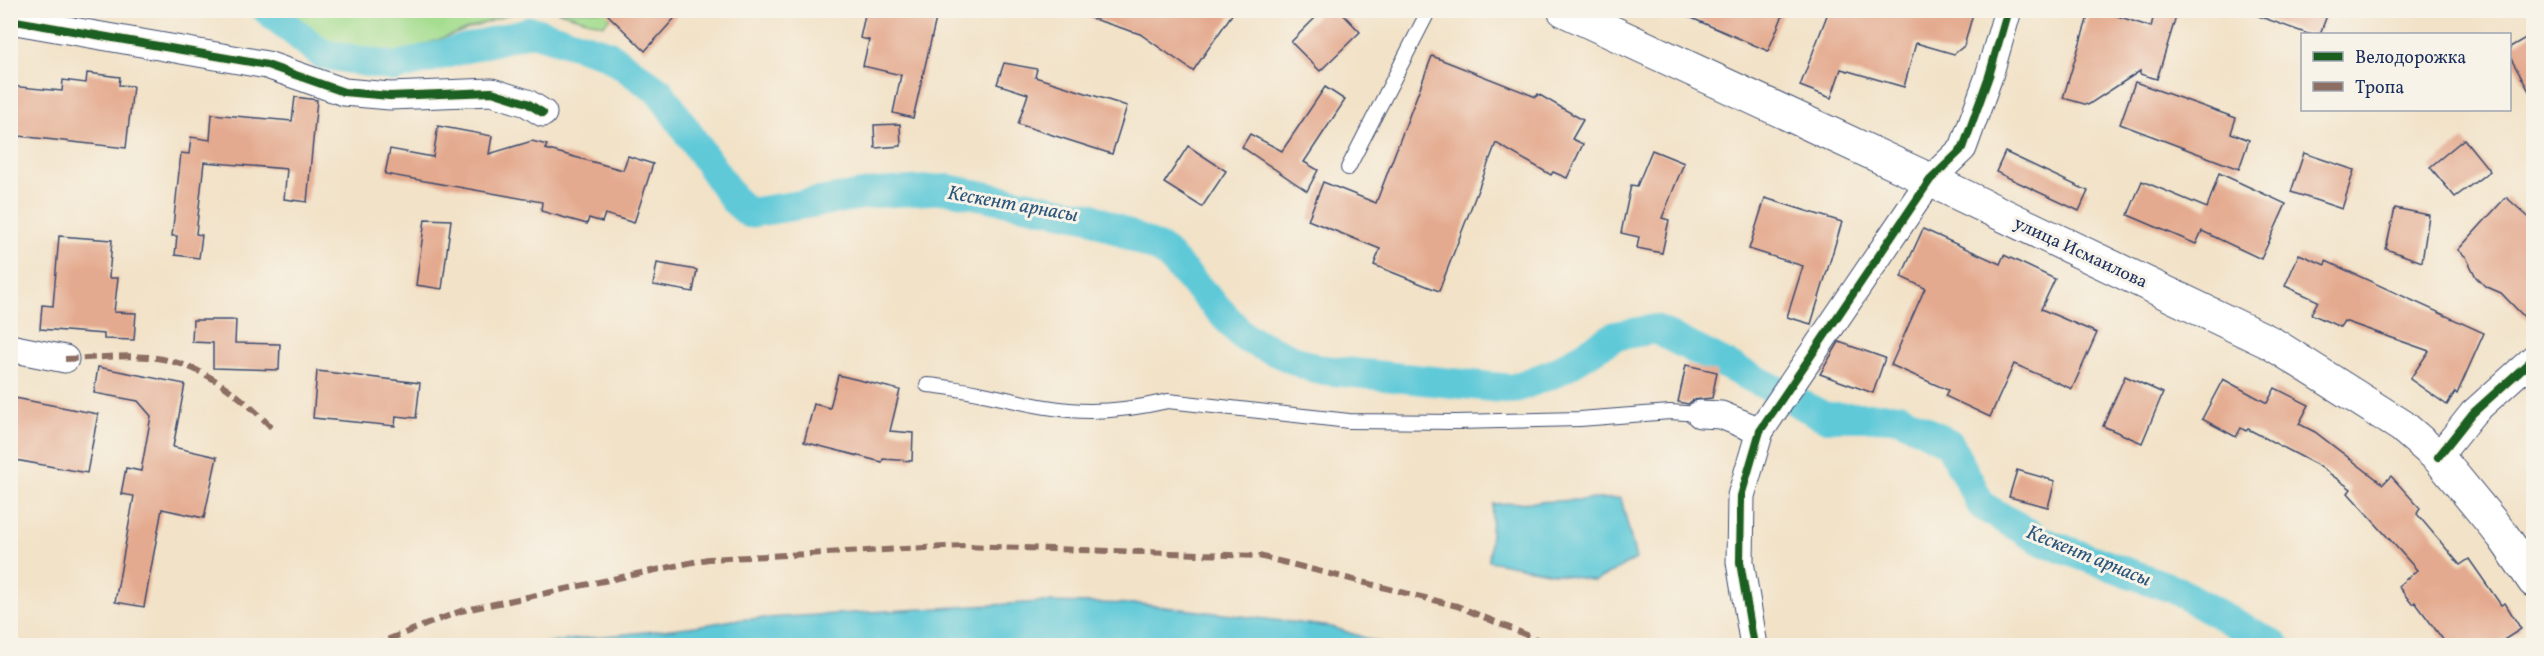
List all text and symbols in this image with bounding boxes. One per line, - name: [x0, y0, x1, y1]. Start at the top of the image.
- legend: [2301, 33, 2511, 111]
- text: Велодорожка: [2355, 46, 2466, 71]
- text: Тропа: [2355, 76, 2404, 101]
- water label: Кескент арнасы: [945, 180, 1080, 230]
- street label: улица Исмаилова: [2009, 211, 2151, 295]
- water label: Кескент арнасы: [2022, 519, 2155, 595]

